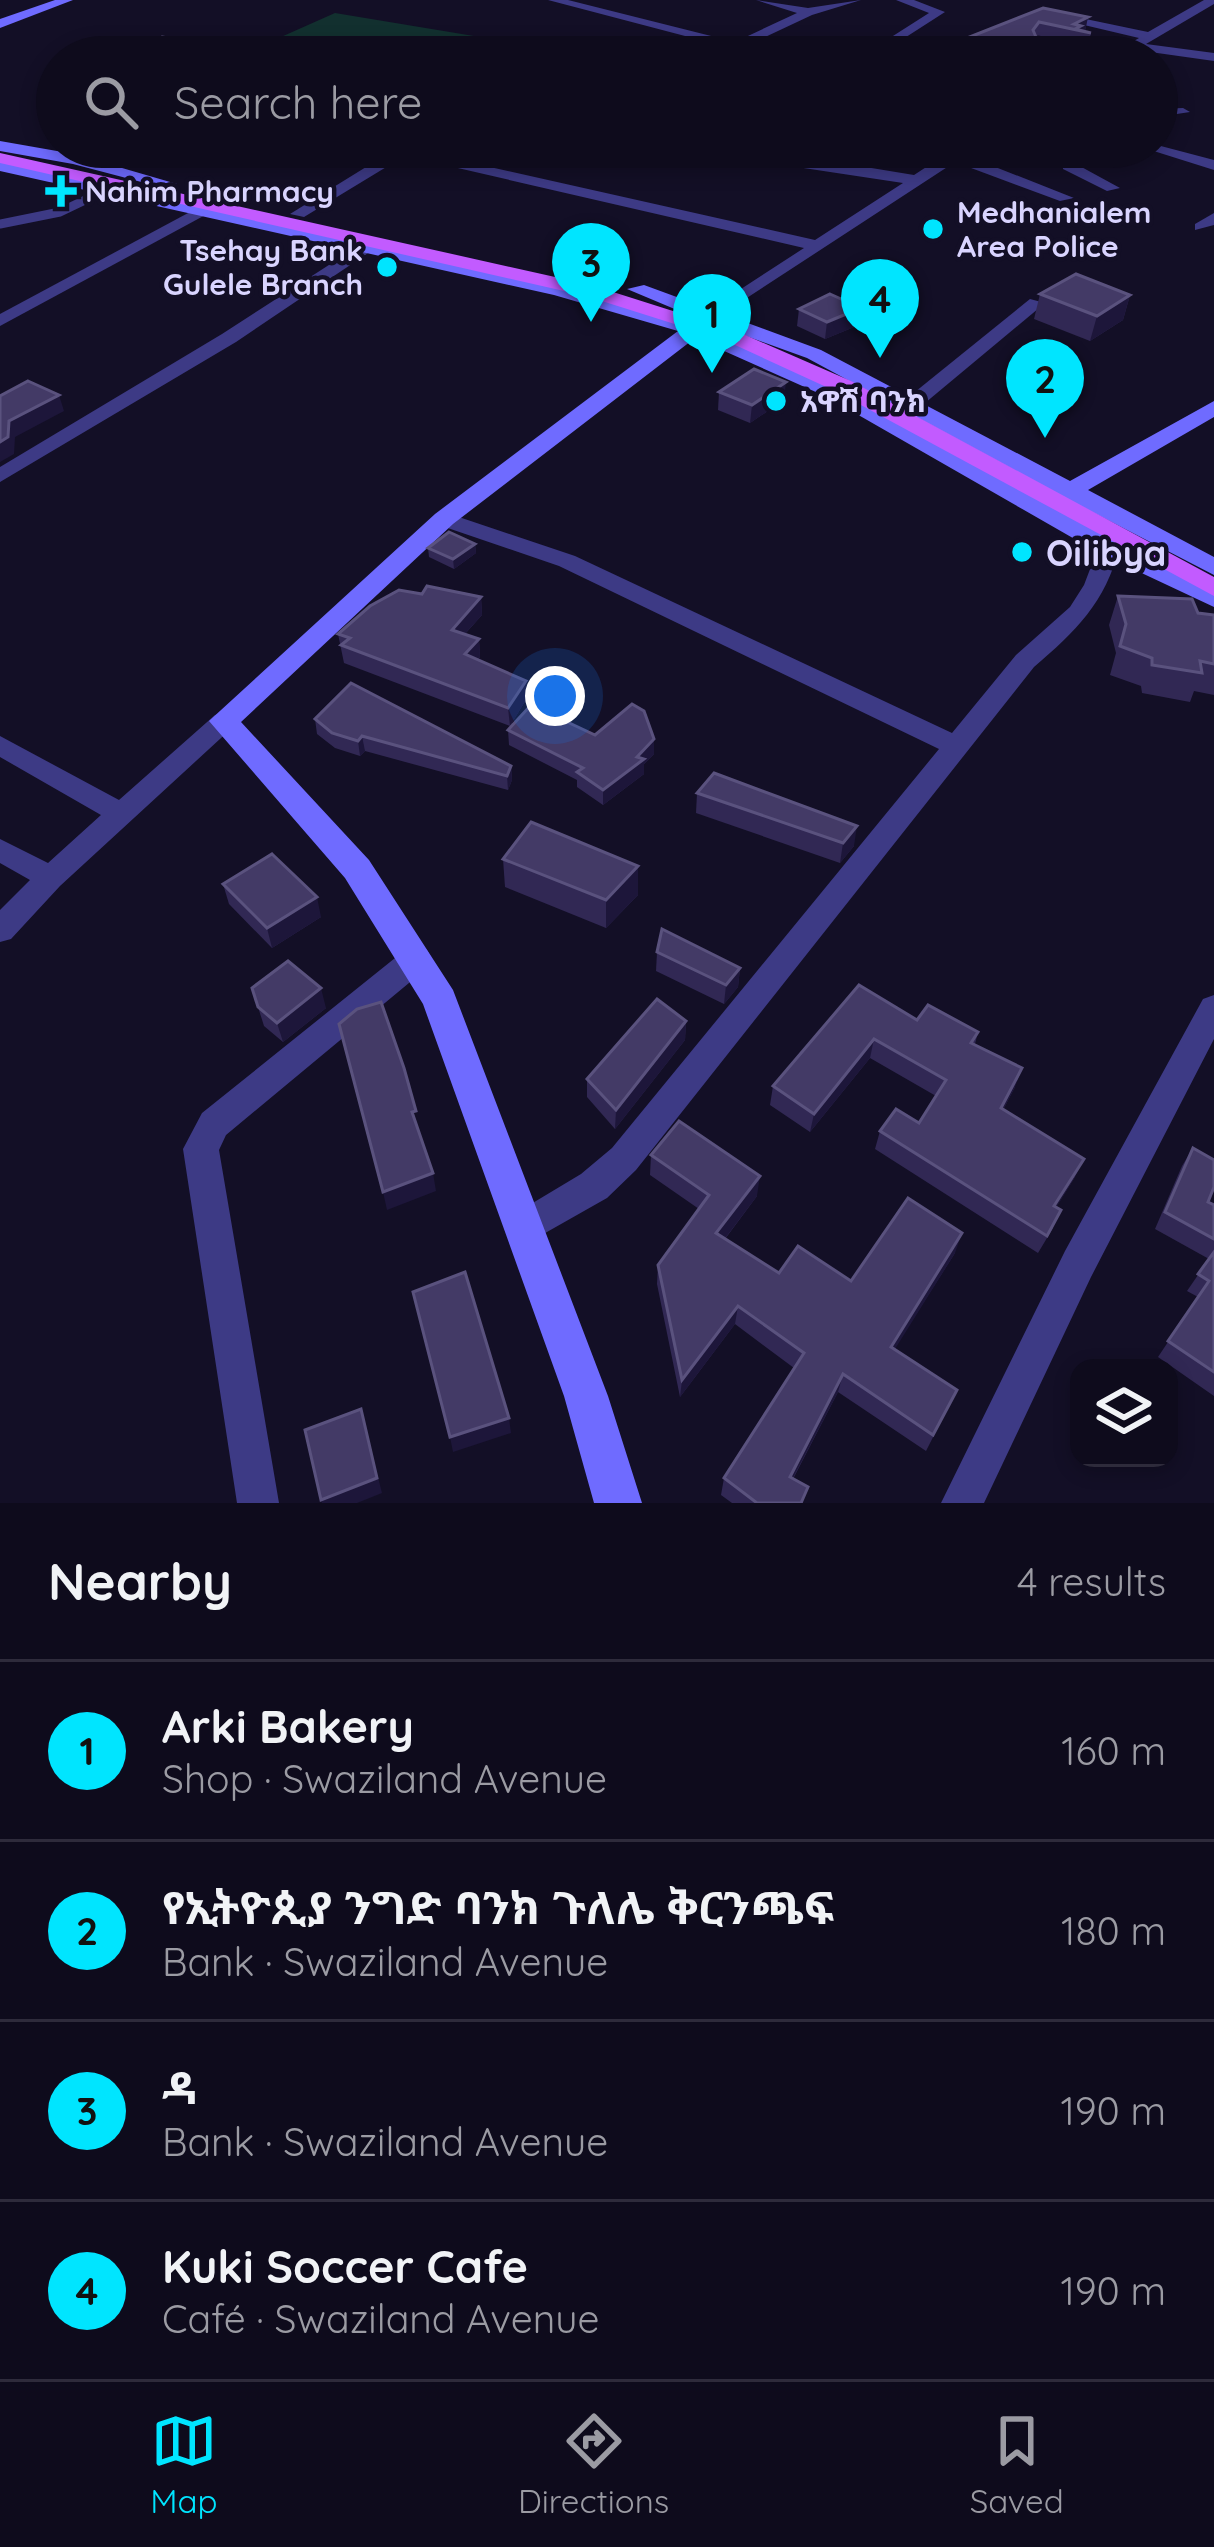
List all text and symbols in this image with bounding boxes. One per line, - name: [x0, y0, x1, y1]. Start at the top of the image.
- search box: [36, 36, 1178, 168]
- icon: search: [78, 69, 144, 135]
- text: Search here: [174, 74, 422, 130]
- place label: Nahim Pharmacy: [85, 172, 334, 210]
- marker: Nahim Pharmacy: [48, 178, 74, 204]
- place label: Medhanialem Area Police: [957, 193, 1152, 265]
- marker: Medhanialem Area Police: [920, 216, 946, 242]
- pin: 3: [552, 223, 630, 322]
- place label: Tsehay Bank Gulele Branch: [163, 231, 363, 303]
- marker: Tsehay Bank Gulele Branch: [374, 254, 400, 280]
- pin: 4: [841, 259, 919, 358]
- pin: 1: [673, 274, 751, 373]
- pin: 2: [1006, 339, 1084, 438]
- place label: አዋሽ ባንክ: [800, 382, 926, 420]
- marker: አዋሽ ባንክ: [763, 388, 789, 414]
- place label: Oilibya: [1046, 530, 1166, 575]
- marker: Oilibya: [1009, 539, 1035, 565]
- your location: [525, 666, 585, 726]
- map controls: [1070, 1359, 1178, 1467]
- button: layers: [1070, 1359, 1178, 1467]
- text: Nearby: [48, 1549, 232, 1613]
- text: 4 results: [1017, 1557, 1166, 1606]
- text: Arki Bakery: [162, 1698, 414, 1754]
- text: 1: [79, 1726, 95, 1775]
- text: 160 m: [1061, 1726, 1166, 1775]
- text: Shop · Swaziland Avenue: [162, 1754, 607, 1803]
- text: የኢትዮጲያ ንግድ ባንክ ጉለሌ ቅርንጫፍ: [162, 1879, 834, 1935]
- text: 2: [76, 1906, 98, 1955]
- text: 180 m: [1061, 1906, 1166, 1955]
- text: Bank · Swaziland Avenue: [162, 1937, 608, 1986]
- text: ዳ: [162, 2059, 198, 2115]
- text: 3: [77, 2086, 97, 2135]
- text: 190 m: [1060, 2086, 1166, 2135]
- text: Bank · Swaziland Avenue: [162, 2117, 608, 2166]
- text: Kuki Soccer Cafe: [162, 2238, 528, 2294]
- text: 4: [76, 2266, 98, 2315]
- text: 190 m: [1060, 2266, 1166, 2315]
- text: Café · Swaziland Avenue: [162, 2294, 599, 2343]
- tab: Map: [150, 2408, 218, 2521]
- tab: Directions: [518, 2408, 669, 2521]
- tab: Saved: [970, 2408, 1064, 2521]

